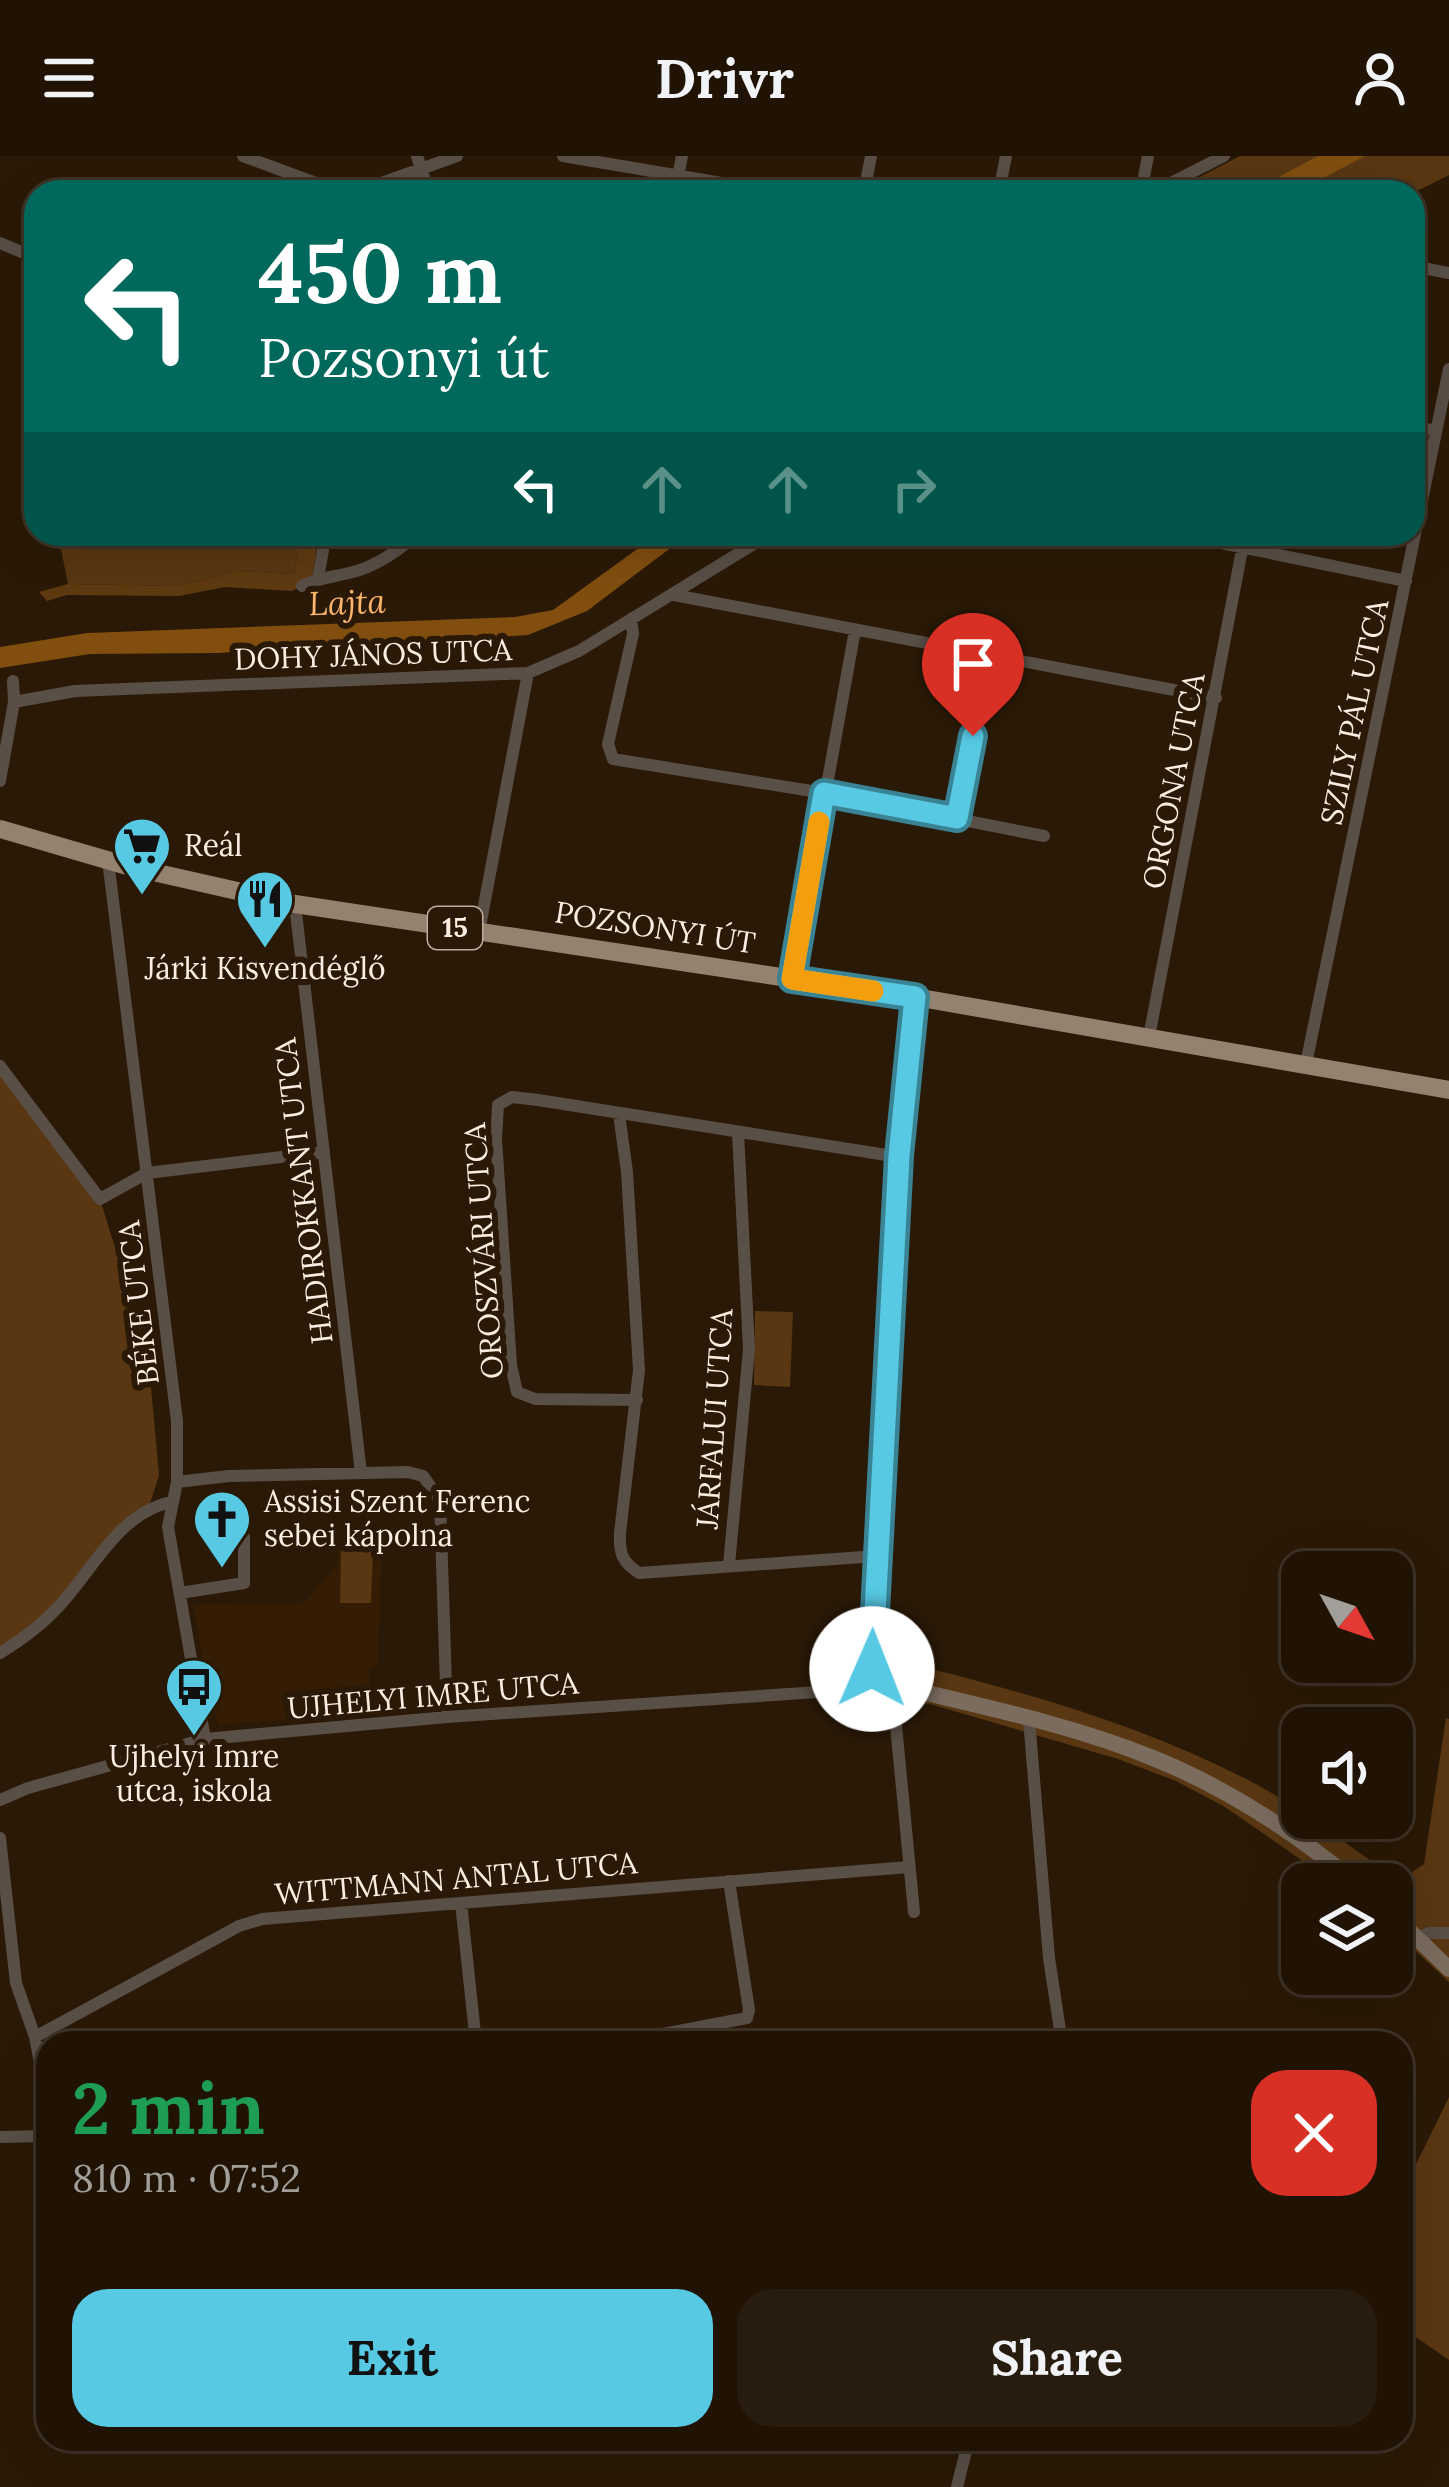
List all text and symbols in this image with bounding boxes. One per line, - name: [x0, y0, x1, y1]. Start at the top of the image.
- text: Drivr: [655, 44, 794, 113]
- icon: menu: [36, 45, 102, 111]
- icon: person: [1347, 45, 1413, 111]
- text: 450 m: [258, 218, 502, 326]
- icon: left: [60, 228, 216, 384]
- text: Pozsonyi út: [258, 323, 549, 392]
- icon: left: [503, 456, 569, 522]
- icon: ahead: [629, 456, 695, 522]
- icon: ahead: [755, 456, 821, 522]
- icon: right: [881, 456, 947, 522]
- water label: Lajta: [308, 580, 387, 624]
- street label: SZILY PÁL UTCA: [1312, 594, 1397, 828]
- pin: [922, 613, 1024, 736]
- street label: DOHY JÁNOS UTCA: [233, 630, 514, 678]
- icon: arrive: [940, 631, 1006, 697]
- street label: ORGONA UTCA: [1133, 668, 1213, 892]
- supermarket icon: Reál: [111, 815, 173, 897]
- place label: Reál: [184, 826, 242, 864]
- restaurant icon: Járki Kisvendéglő: [234, 868, 296, 950]
- street label: POZSONYI ÚT: [552, 892, 758, 962]
- road number: 15: [428, 907, 482, 949]
- place label: Járki Kisvendéglő: [143, 949, 386, 988]
- street label: HADIROKKANT UTCA: [265, 1035, 341, 1346]
- street label: OROSZVÁRI UTCA: [455, 1121, 511, 1380]
- street label: BÉKE UTCA: [109, 1218, 167, 1387]
- street label: JÁRFALUI UTCA: [687, 1306, 741, 1531]
- place label: Assisi Szent Ferenc sebei kápolna: [263, 1482, 531, 1554]
- church icon: Assisi Szent Ferenc sebei kápolna: [191, 1488, 253, 1570]
- north arrow: [1281, 1551, 1413, 1683]
- map controls: [1281, 1551, 1413, 1995]
- position arrow: [809, 1606, 935, 1732]
- bus stop icon: Ujhelyi Imre utca, iskola: [163, 1656, 225, 1738]
- street label: UJHELYI IMRE UTCA: [286, 1663, 581, 1727]
- button: sound: [1281, 1707, 1413, 1839]
- place label: Ujhelyi Imre utca, iskola: [109, 1737, 279, 1809]
- street label: WITTMANN ANTAL UTCA: [273, 1843, 640, 1913]
- button: layers: [1281, 1863, 1413, 1995]
- text: 2 min: [72, 2062, 265, 2154]
- button: close: [1251, 2070, 1377, 2196]
- text: 810 m · 07:52: [72, 2153, 301, 2203]
- button: Exit: [72, 2289, 713, 2427]
- button: Share: [737, 2289, 1377, 2427]

